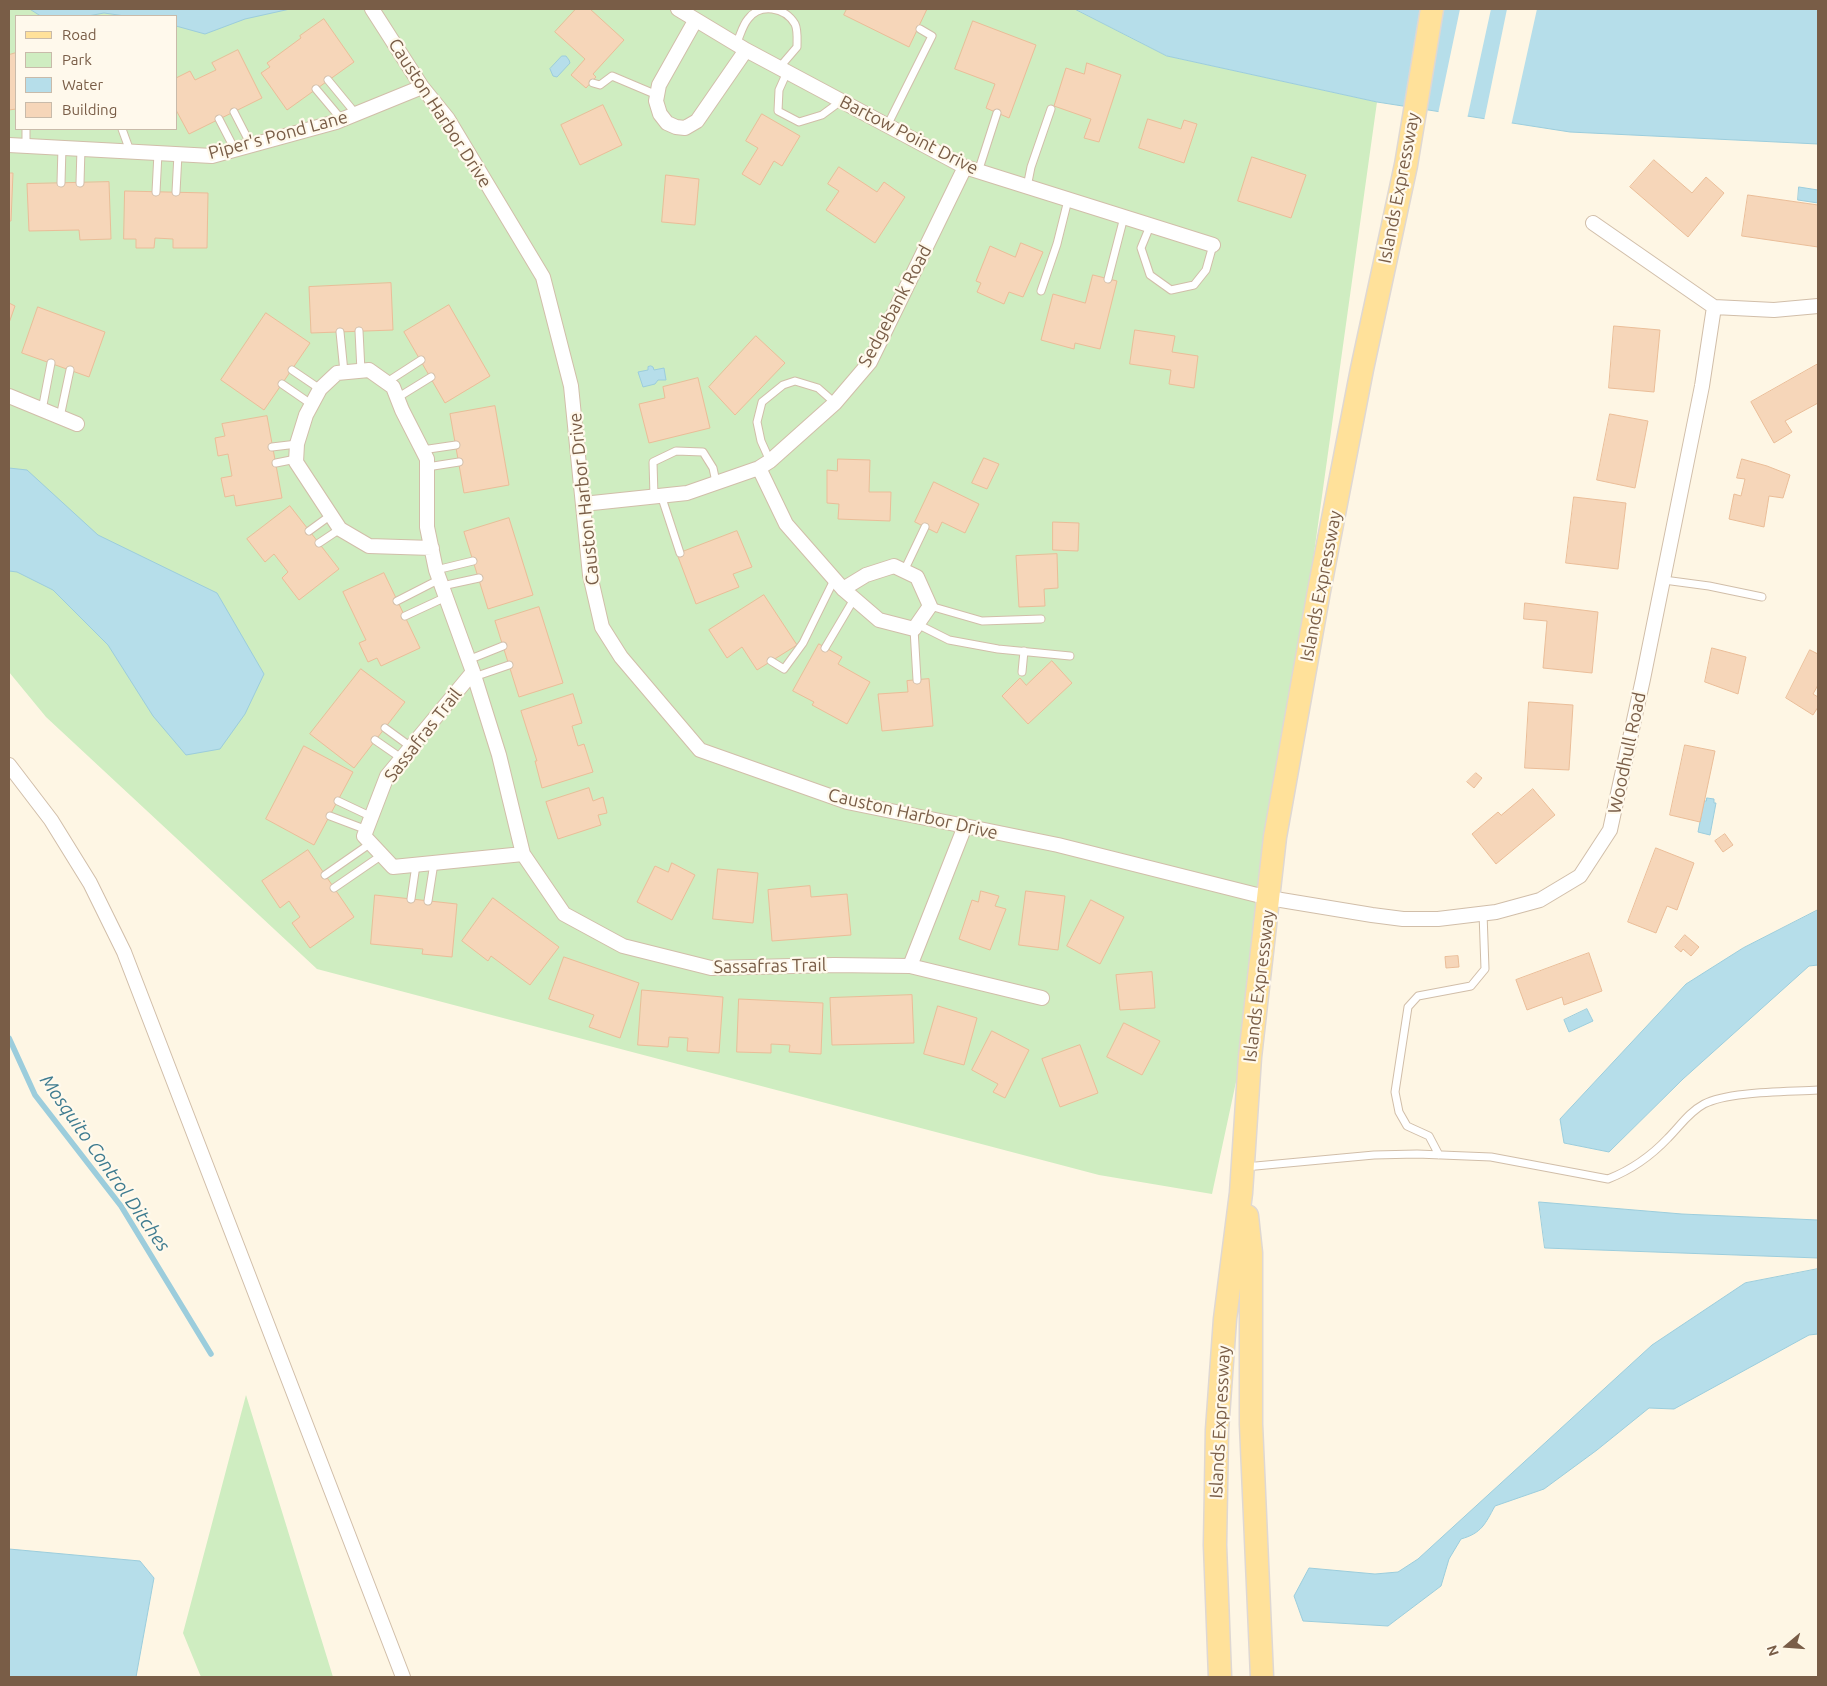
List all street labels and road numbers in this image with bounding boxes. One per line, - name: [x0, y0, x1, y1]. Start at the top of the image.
- street label: Causton Harbor Drive: [384, 34, 496, 192]
- street label: Bartow Point Drive: [836, 91, 982, 179]
- street label: Piper's Pond Lane: [206, 106, 350, 164]
- street label: Islands Expressway: [1374, 111, 1424, 265]
- street label: Sedgebank Road: [854, 241, 936, 371]
- street label: Causton Harbor Drive: [564, 412, 604, 586]
- street label: Islands Expressway: [1296, 509, 1346, 663]
- street label: Sassafras Trail: [380, 684, 466, 786]
- street label: Woodhull Road: [1604, 690, 1650, 816]
- street label: Causton Harbor Drive: [826, 784, 1000, 844]
- street label: Islands Expressway: [1239, 909, 1279, 1063]
- street label: Sassafras Trail: [713, 954, 827, 978]
- street label: Islands Expressway: [1205, 1345, 1235, 1499]

